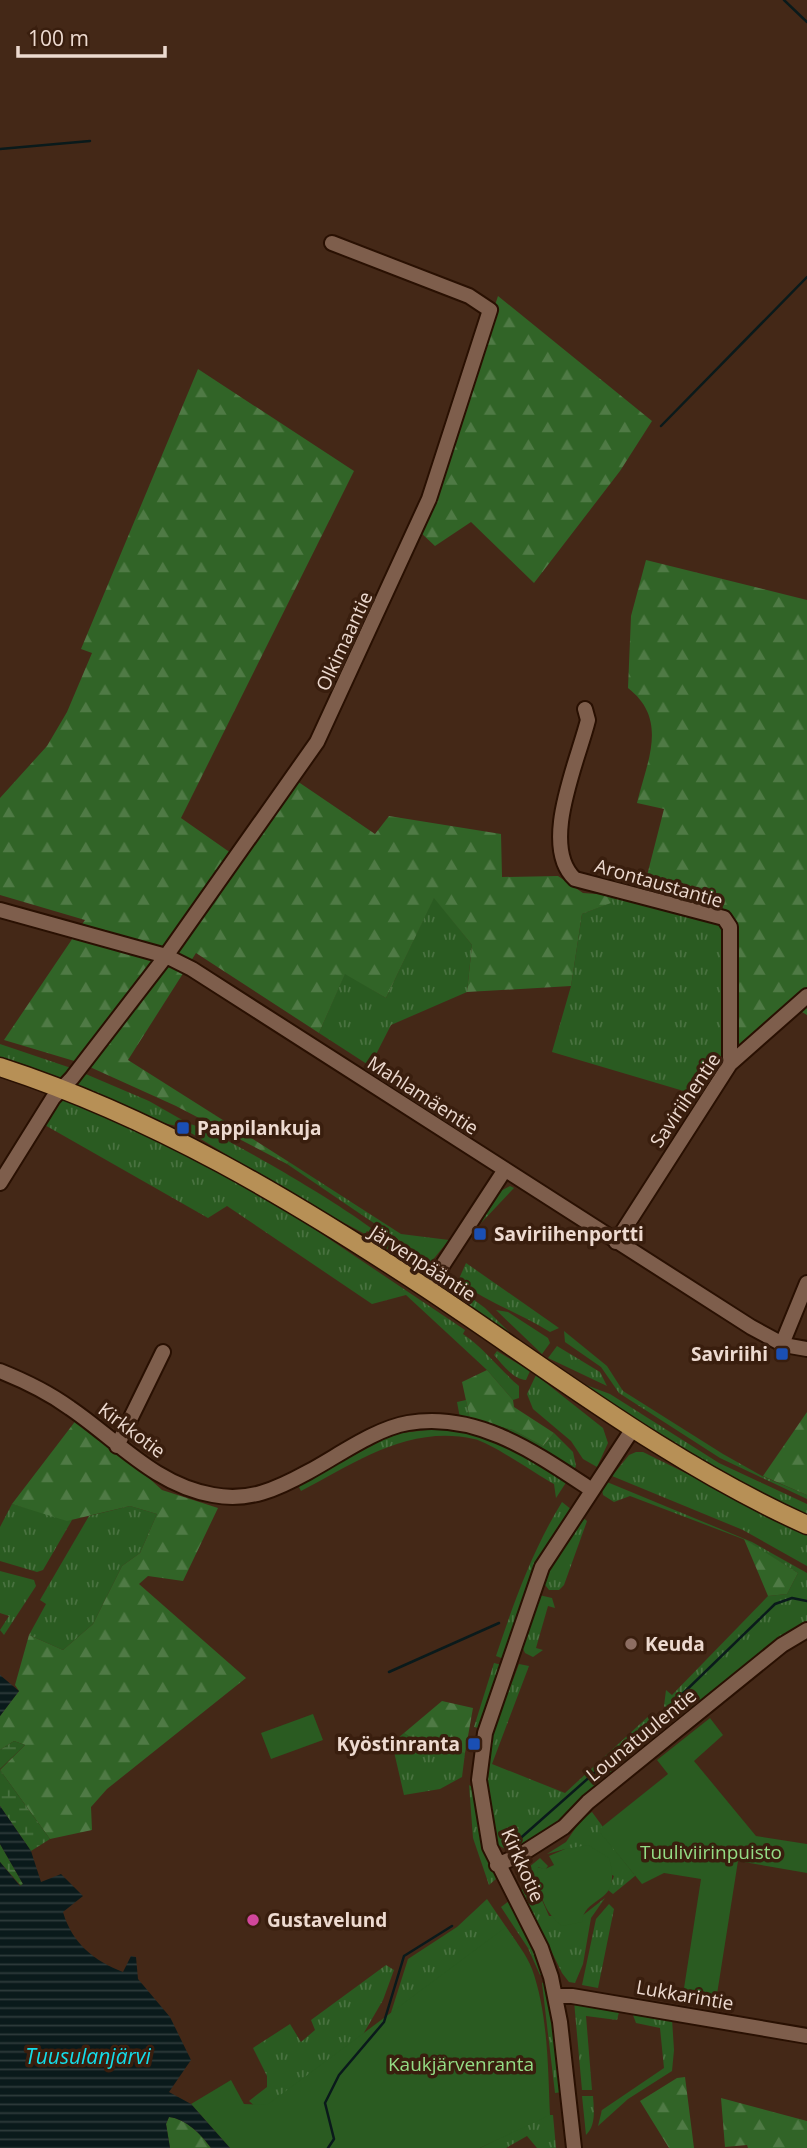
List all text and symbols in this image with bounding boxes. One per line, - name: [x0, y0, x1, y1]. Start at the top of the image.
- scale bar: [18, 14, 164, 58]
- text: 100 m: [28, 24, 89, 52]
- street label: Olkimaantie: [310, 587, 378, 695]
- street label: Arontaustantie: [592, 852, 726, 914]
- street label: Saviriihentie: [644, 1048, 726, 1152]
- street label: Mahlamäentie: [363, 1049, 483, 1141]
- place label: Pappilankuja: [197, 1115, 322, 1141]
- marker: Pappilankuja: [175, 1120, 191, 1136]
- street label: Järvenpääntie: [363, 1218, 481, 1307]
- place label: Saviriihenportti: [494, 1221, 644, 1247]
- marker: Saviriihenportti: [472, 1226, 488, 1242]
- place label: Saviriihi: [691, 1341, 768, 1367]
- marker: Saviriihi: [774, 1346, 790, 1362]
- street label: Kirkkotie: [93, 1396, 171, 1464]
- place label: Keuda: [645, 1631, 705, 1657]
- marker: Keuda: [623, 1636, 639, 1652]
- street label: Lounatuulentie: [580, 1683, 702, 1787]
- place label: Kyöstinranta: [337, 1731, 460, 1757]
- marker: Kyöstinranta: [466, 1736, 482, 1752]
- street label: Kirkkotie: [495, 1824, 551, 1906]
- park label: Tuuliviirinpuisto: [640, 1839, 782, 1865]
- place label: Gustavelund: [267, 1907, 387, 1933]
- marker: Gustavelund: [245, 1912, 261, 1928]
- street label: Lukkarintie: [634, 1974, 736, 2016]
- water label: Tuusulanjärvi: [25, 2042, 151, 2070]
- park label: Kaukjärvenranta: [388, 2051, 534, 2077]

